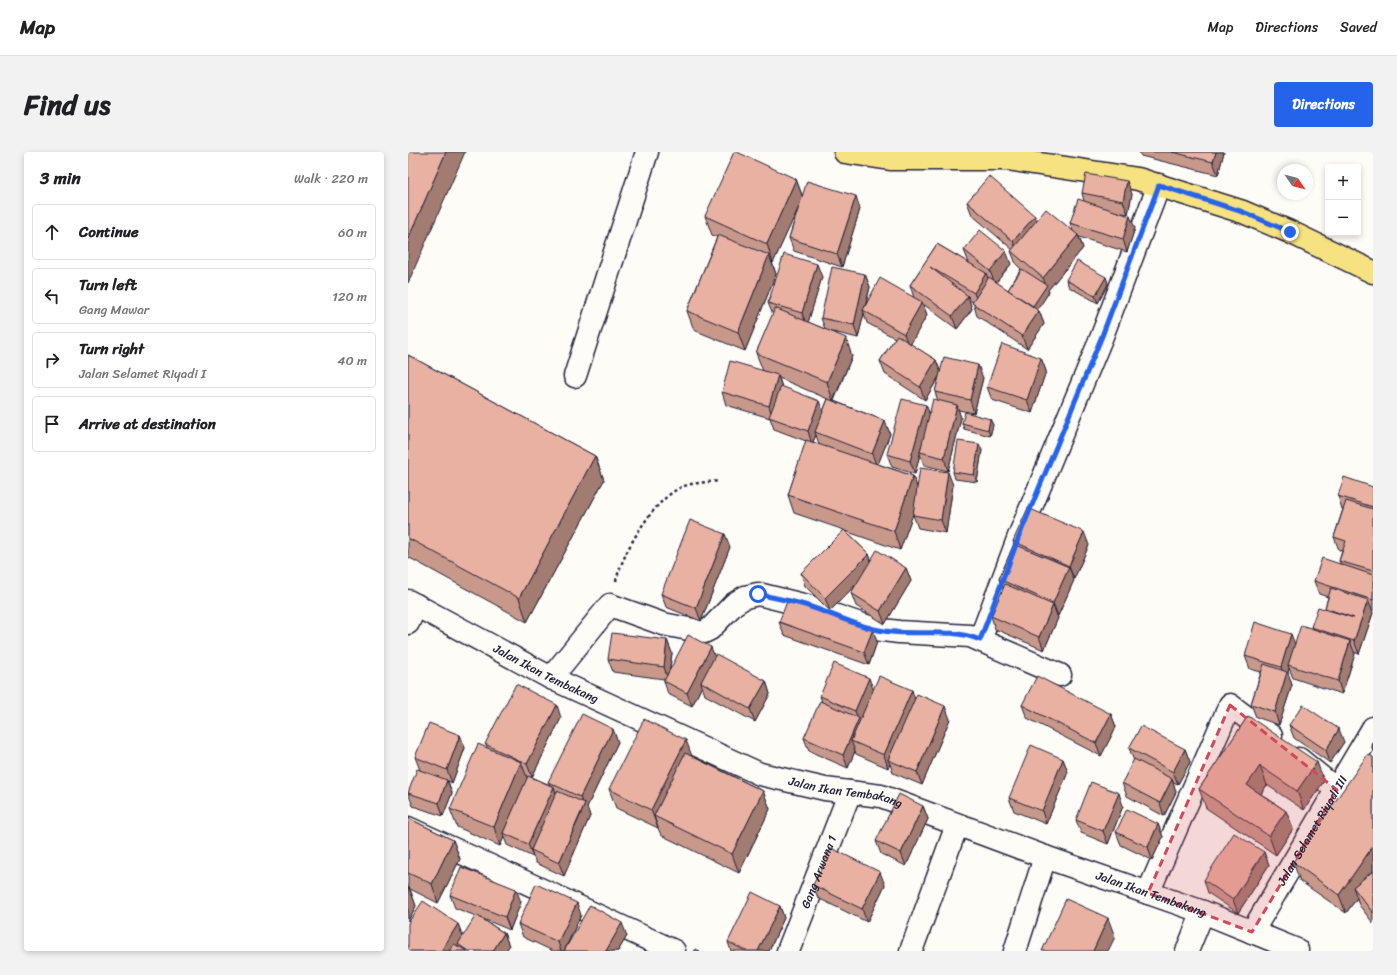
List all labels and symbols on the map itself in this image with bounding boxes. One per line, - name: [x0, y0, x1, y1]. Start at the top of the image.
- north arrow: [1277, 164, 1313, 200]
- route end: [1281, 223, 1299, 241]
- route start: [749, 585, 767, 603]
- street label: Jalan Ikan Tembakang: [488, 637, 602, 709]
- street label: Jalan Ikan Tembakang: [785, 770, 906, 814]
- street label: Jalan Selamet Riyadi III: [1270, 771, 1354, 891]
- street label: Gang Arwana 1: [795, 832, 843, 912]
- street label: Jalan Ikan Tembakang: [1092, 864, 1210, 923]

